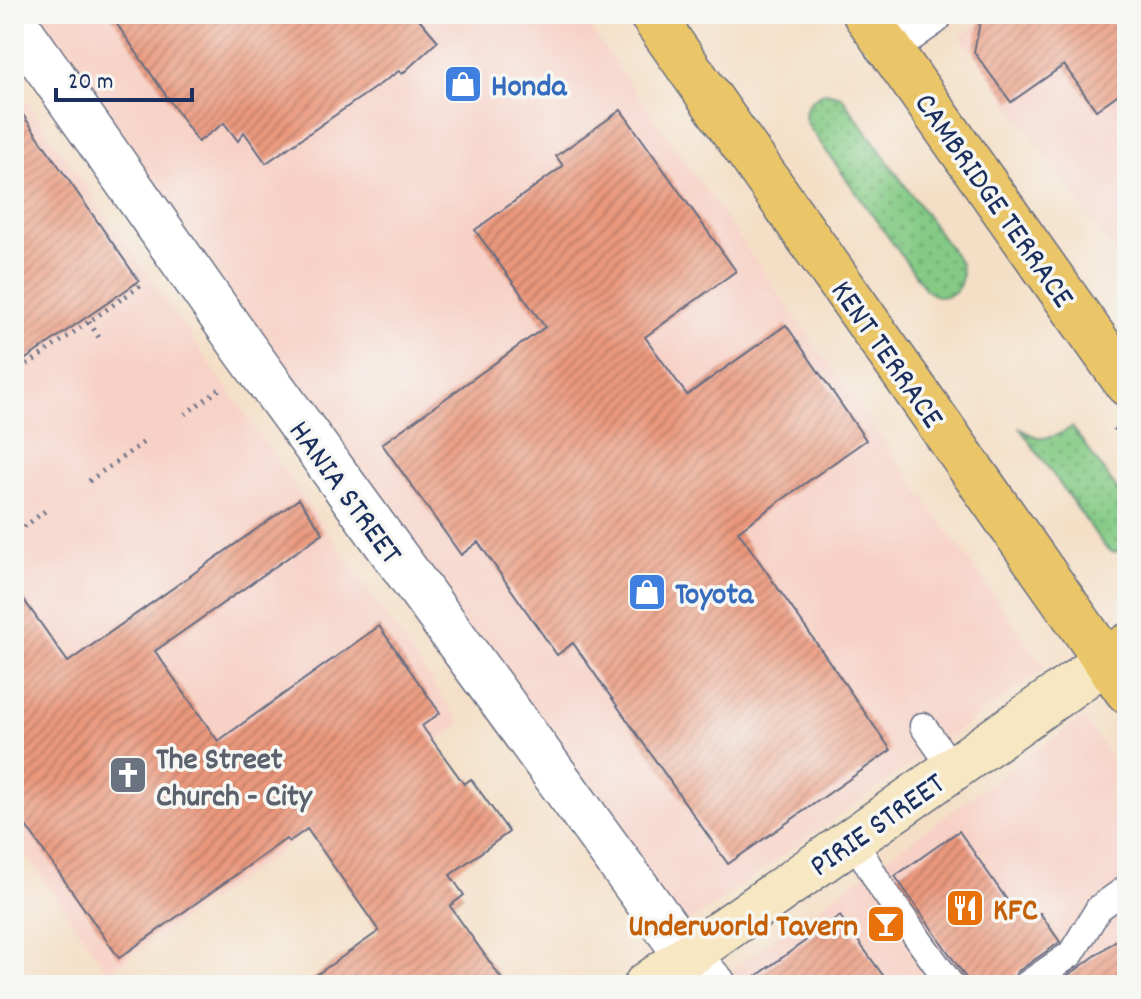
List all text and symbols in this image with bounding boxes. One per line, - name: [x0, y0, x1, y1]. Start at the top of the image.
- scale bar: [56, 52, 192, 102]
- shop icon: Honda: [442, 63, 484, 105]
- text: 20 m: [68, 66, 114, 100]
- place label: Honda: [491, 66, 567, 112]
- street label: CAMBRIDGE TERRACE: [900, 85, 1084, 319]
- street label: KENT TERRACE: [817, 272, 953, 440]
- street label: HANIA STREET: [275, 412, 411, 576]
- shop icon: Toyota: [626, 571, 668, 613]
- place label: Toyota: [675, 574, 754, 620]
- place label: The Street Church - City: [156, 739, 313, 822]
- church icon: The Street Church - City: [107, 754, 149, 796]
- street label: PIRIE STREET: [802, 763, 956, 891]
- restaurant icon: KFC: [944, 887, 986, 929]
- place label: KFC: [993, 890, 1038, 936]
- bar icon: Underworld Tavern: [865, 903, 907, 945]
- place label: Underworld Tavern: [628, 906, 858, 952]

